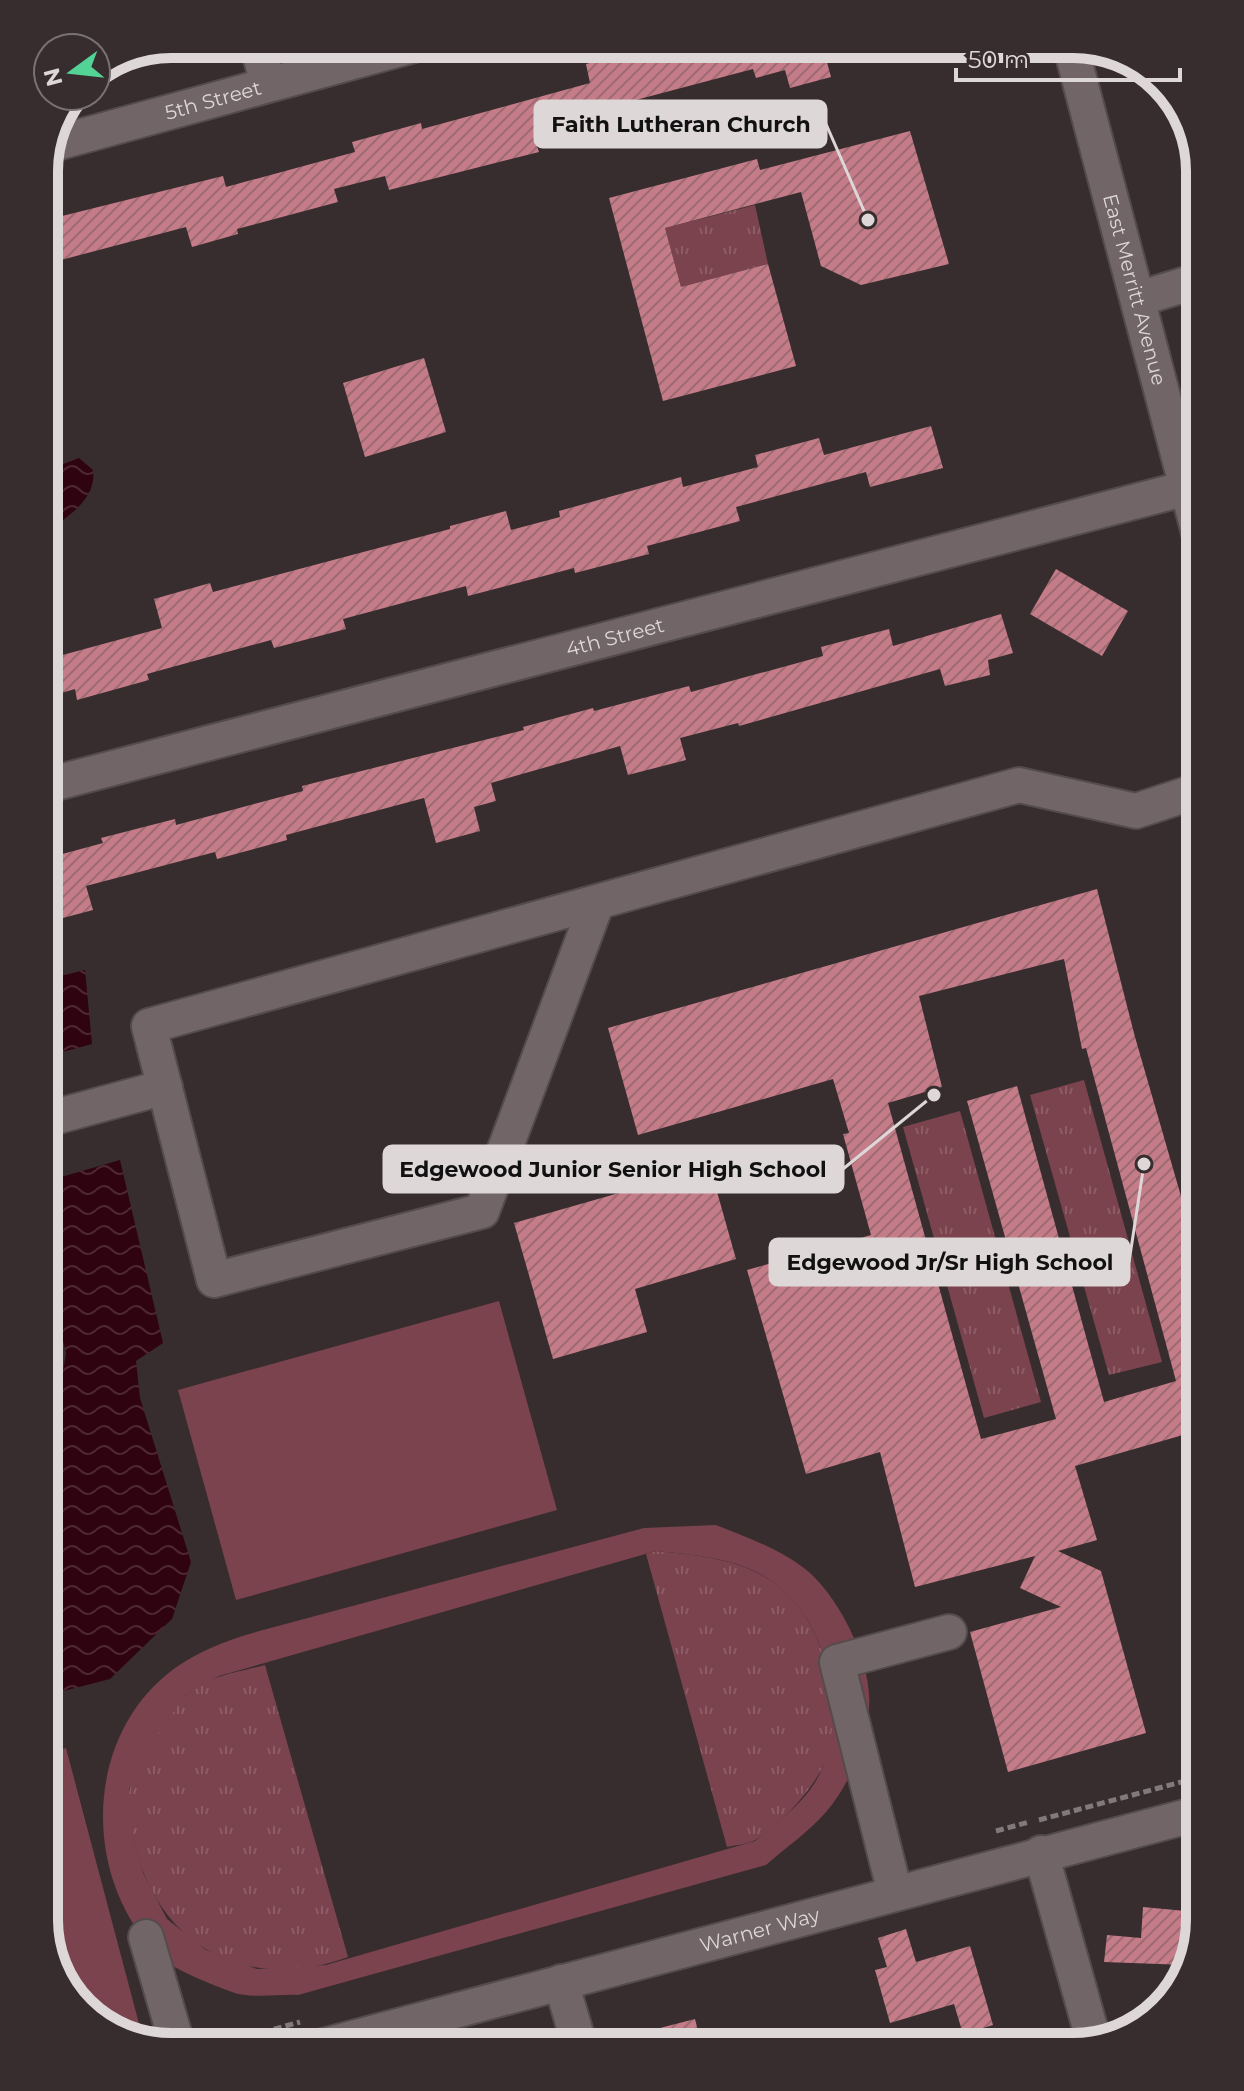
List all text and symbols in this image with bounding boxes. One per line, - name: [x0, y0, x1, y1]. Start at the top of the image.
- north arrow: [32, 32, 112, 112]
- scale bar: [956, 32, 1180, 82]
- text: 50 m: [968, 45, 1029, 74]
- text: N: [38, 65, 69, 89]
- street label: 5th Street: [162, 76, 264, 125]
- callout: Faith Lutheran Church: [535, 101, 826, 147]
- text: Faith Lutheran Church: [551, 111, 811, 138]
- street label: East Merritt Avenue: [1098, 191, 1171, 388]
- street label: 4th Street: [563, 613, 667, 661]
- callout: Edgewood Junior Senior High School: [384, 1146, 843, 1192]
- text: Edgewood Junior Senior High School: [399, 1156, 827, 1183]
- callout: Edgewood Jr/Sr High School: [770, 1239, 1129, 1285]
- text: Edgewood Jr/Sr High School: [787, 1249, 1113, 1276]
- street label: Warner Way: [697, 1903, 822, 1957]

